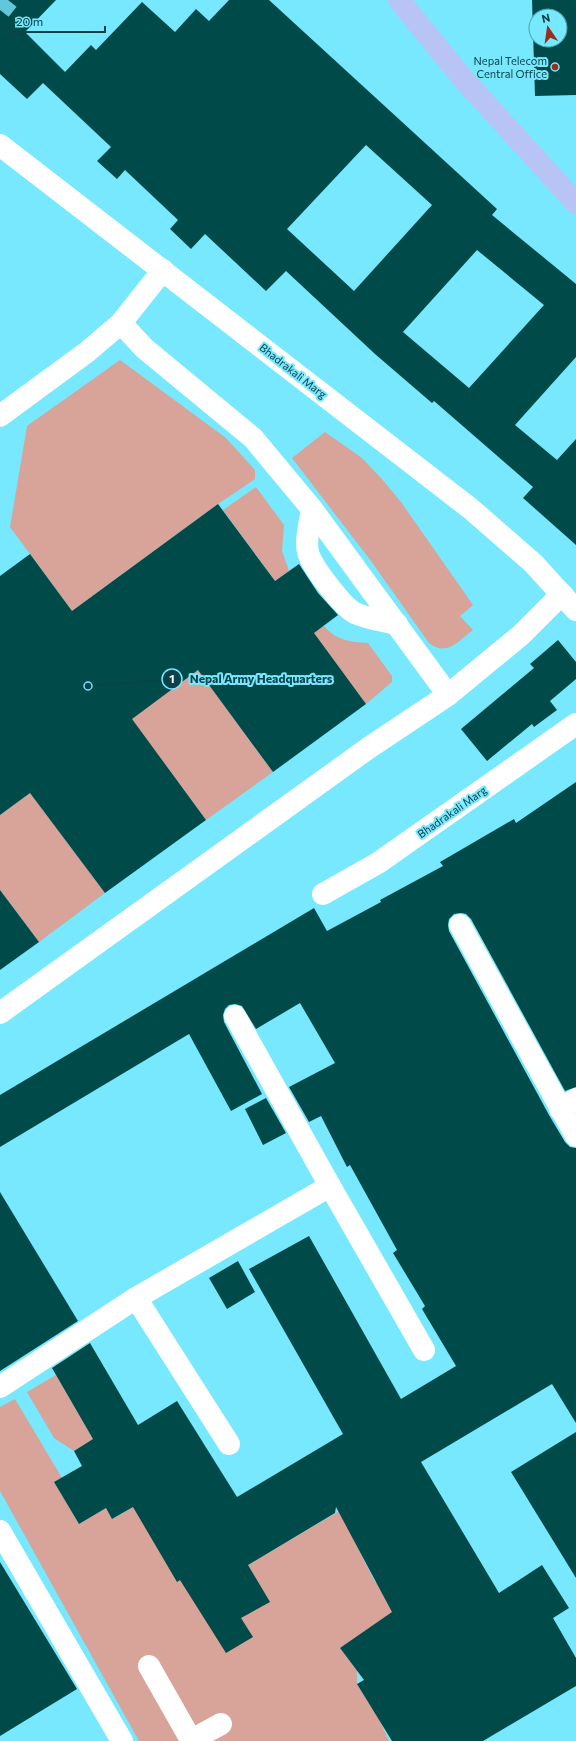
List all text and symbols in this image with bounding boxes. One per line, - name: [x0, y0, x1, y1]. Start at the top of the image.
- scale bar: [10, 8, 105, 34]
- north arrow: [528, 8, 568, 48]
- text: N: [540, 11, 551, 25]
- text: 20 m: [16, 14, 43, 28]
- place label: Nepal Telecom Central Office: [474, 54, 547, 80]
- marker: Nepal Telecom Central Office: [550, 62, 560, 72]
- street label: Bhadrakali Marg: [257, 340, 329, 401]
- callout: Nepal Army Headquarters: [162, 667, 340, 691]
- text: 1: [169, 671, 175, 685]
- text: Nepal Army Headquarters: [190, 671, 333, 685]
- street label: Bhadrakali Marg: [415, 783, 489, 840]

